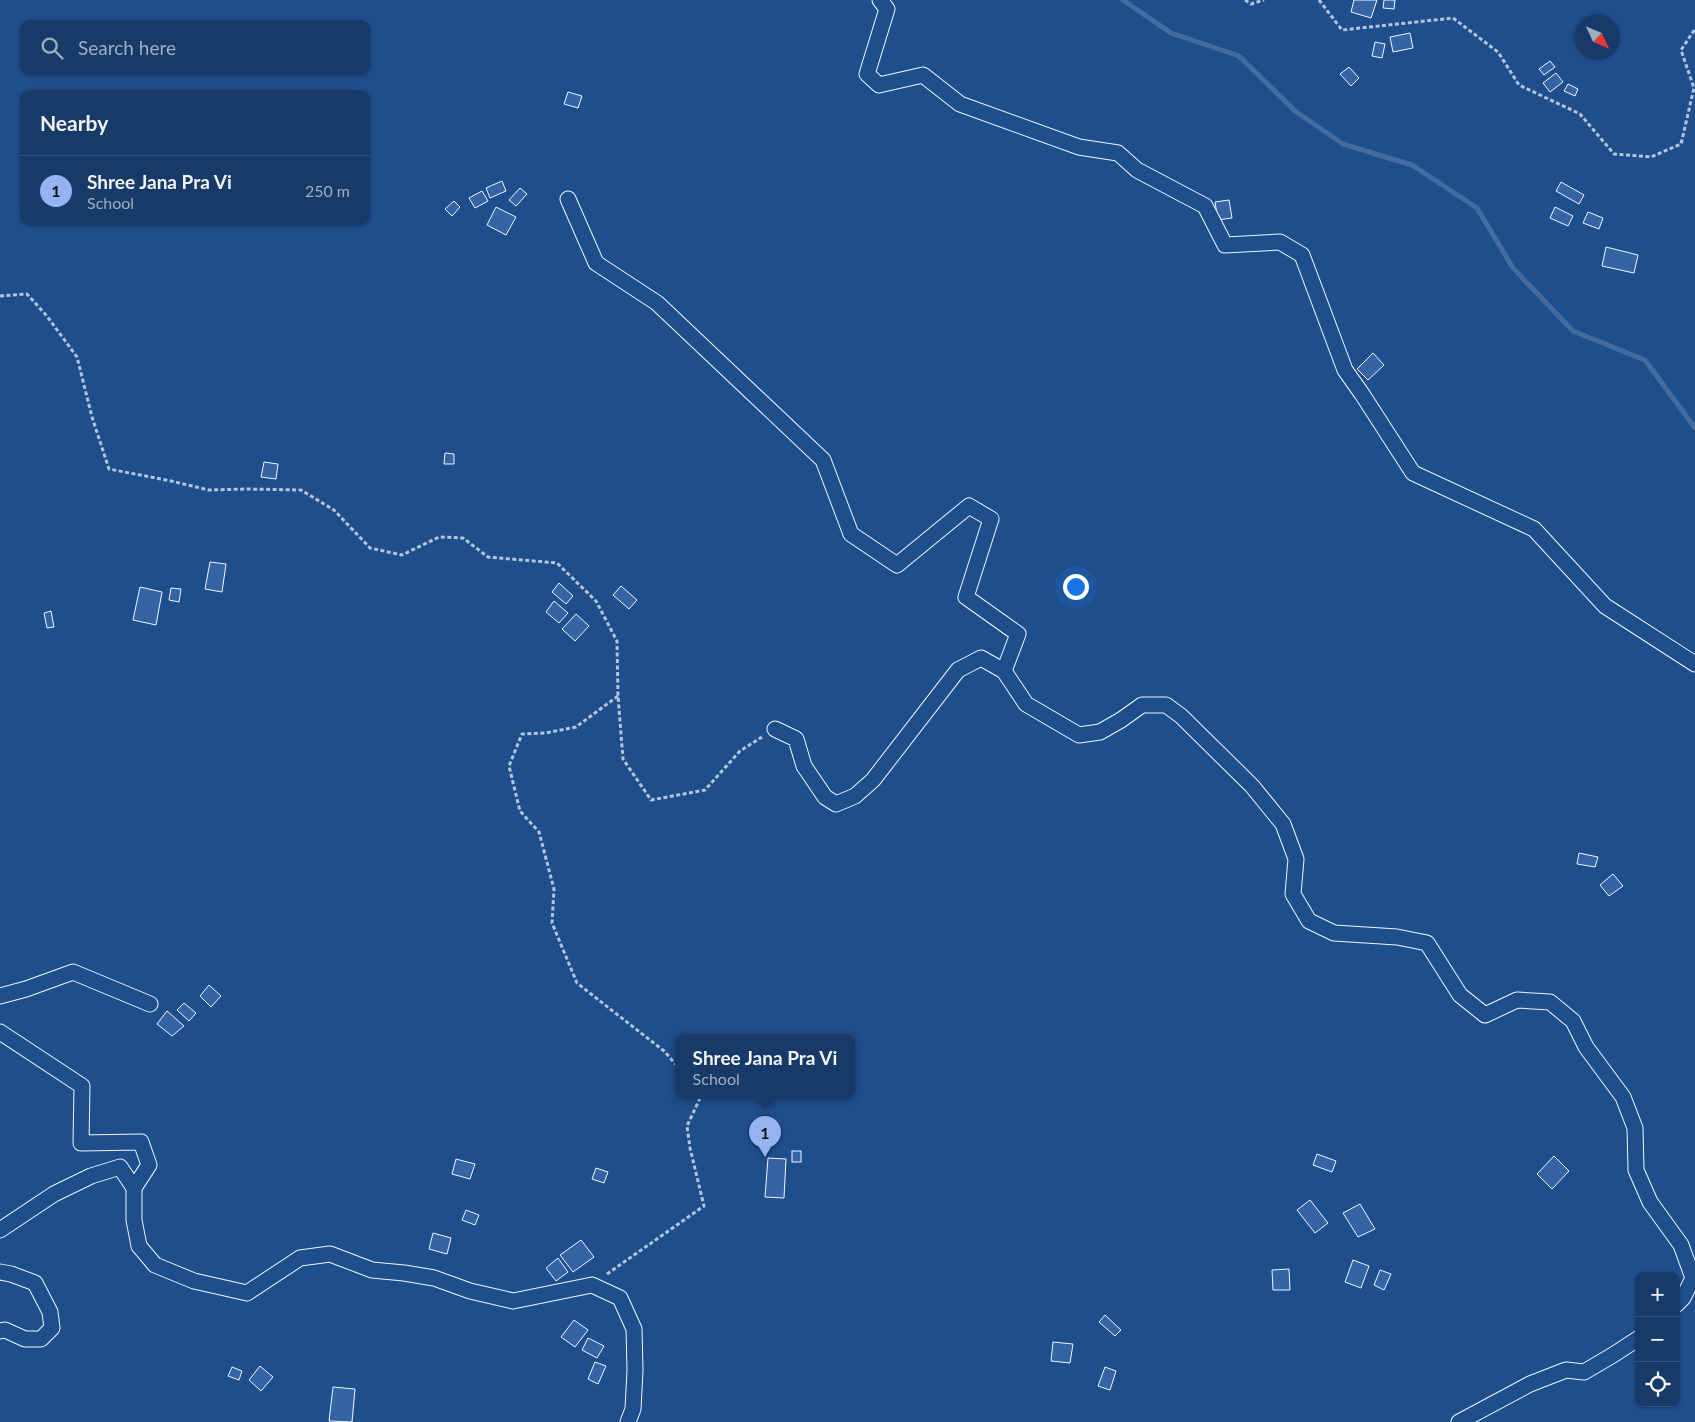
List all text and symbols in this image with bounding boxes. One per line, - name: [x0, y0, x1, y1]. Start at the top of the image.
- north arrow: [1575, 15, 1620, 60]
- search box: [20, 20, 370, 75]
- icon: search: [38, 34, 66, 62]
- text: Search here: [78, 36, 176, 59]
- text: Nearby: [40, 110, 108, 135]
- text: Shree Jana Pra Vi: [87, 170, 232, 193]
- text: 1: [51, 181, 61, 200]
- text: 250 m: [305, 181, 350, 200]
- text: School: [87, 193, 134, 212]
- your location: [1063, 574, 1089, 600]
- popup: [675, 1034, 855, 1099]
- text: Shree Jana Pra Vi: [693, 1046, 837, 1069]
- text: School: [693, 1069, 740, 1088]
- pin: 1: [749, 1116, 781, 1157]
- map controls: [1635, 1272, 1680, 1407]
- button: +: [1635, 1272, 1680, 1317]
- button: −: [1635, 1317, 1680, 1362]
- button: locate: [1635, 1362, 1680, 1407]

